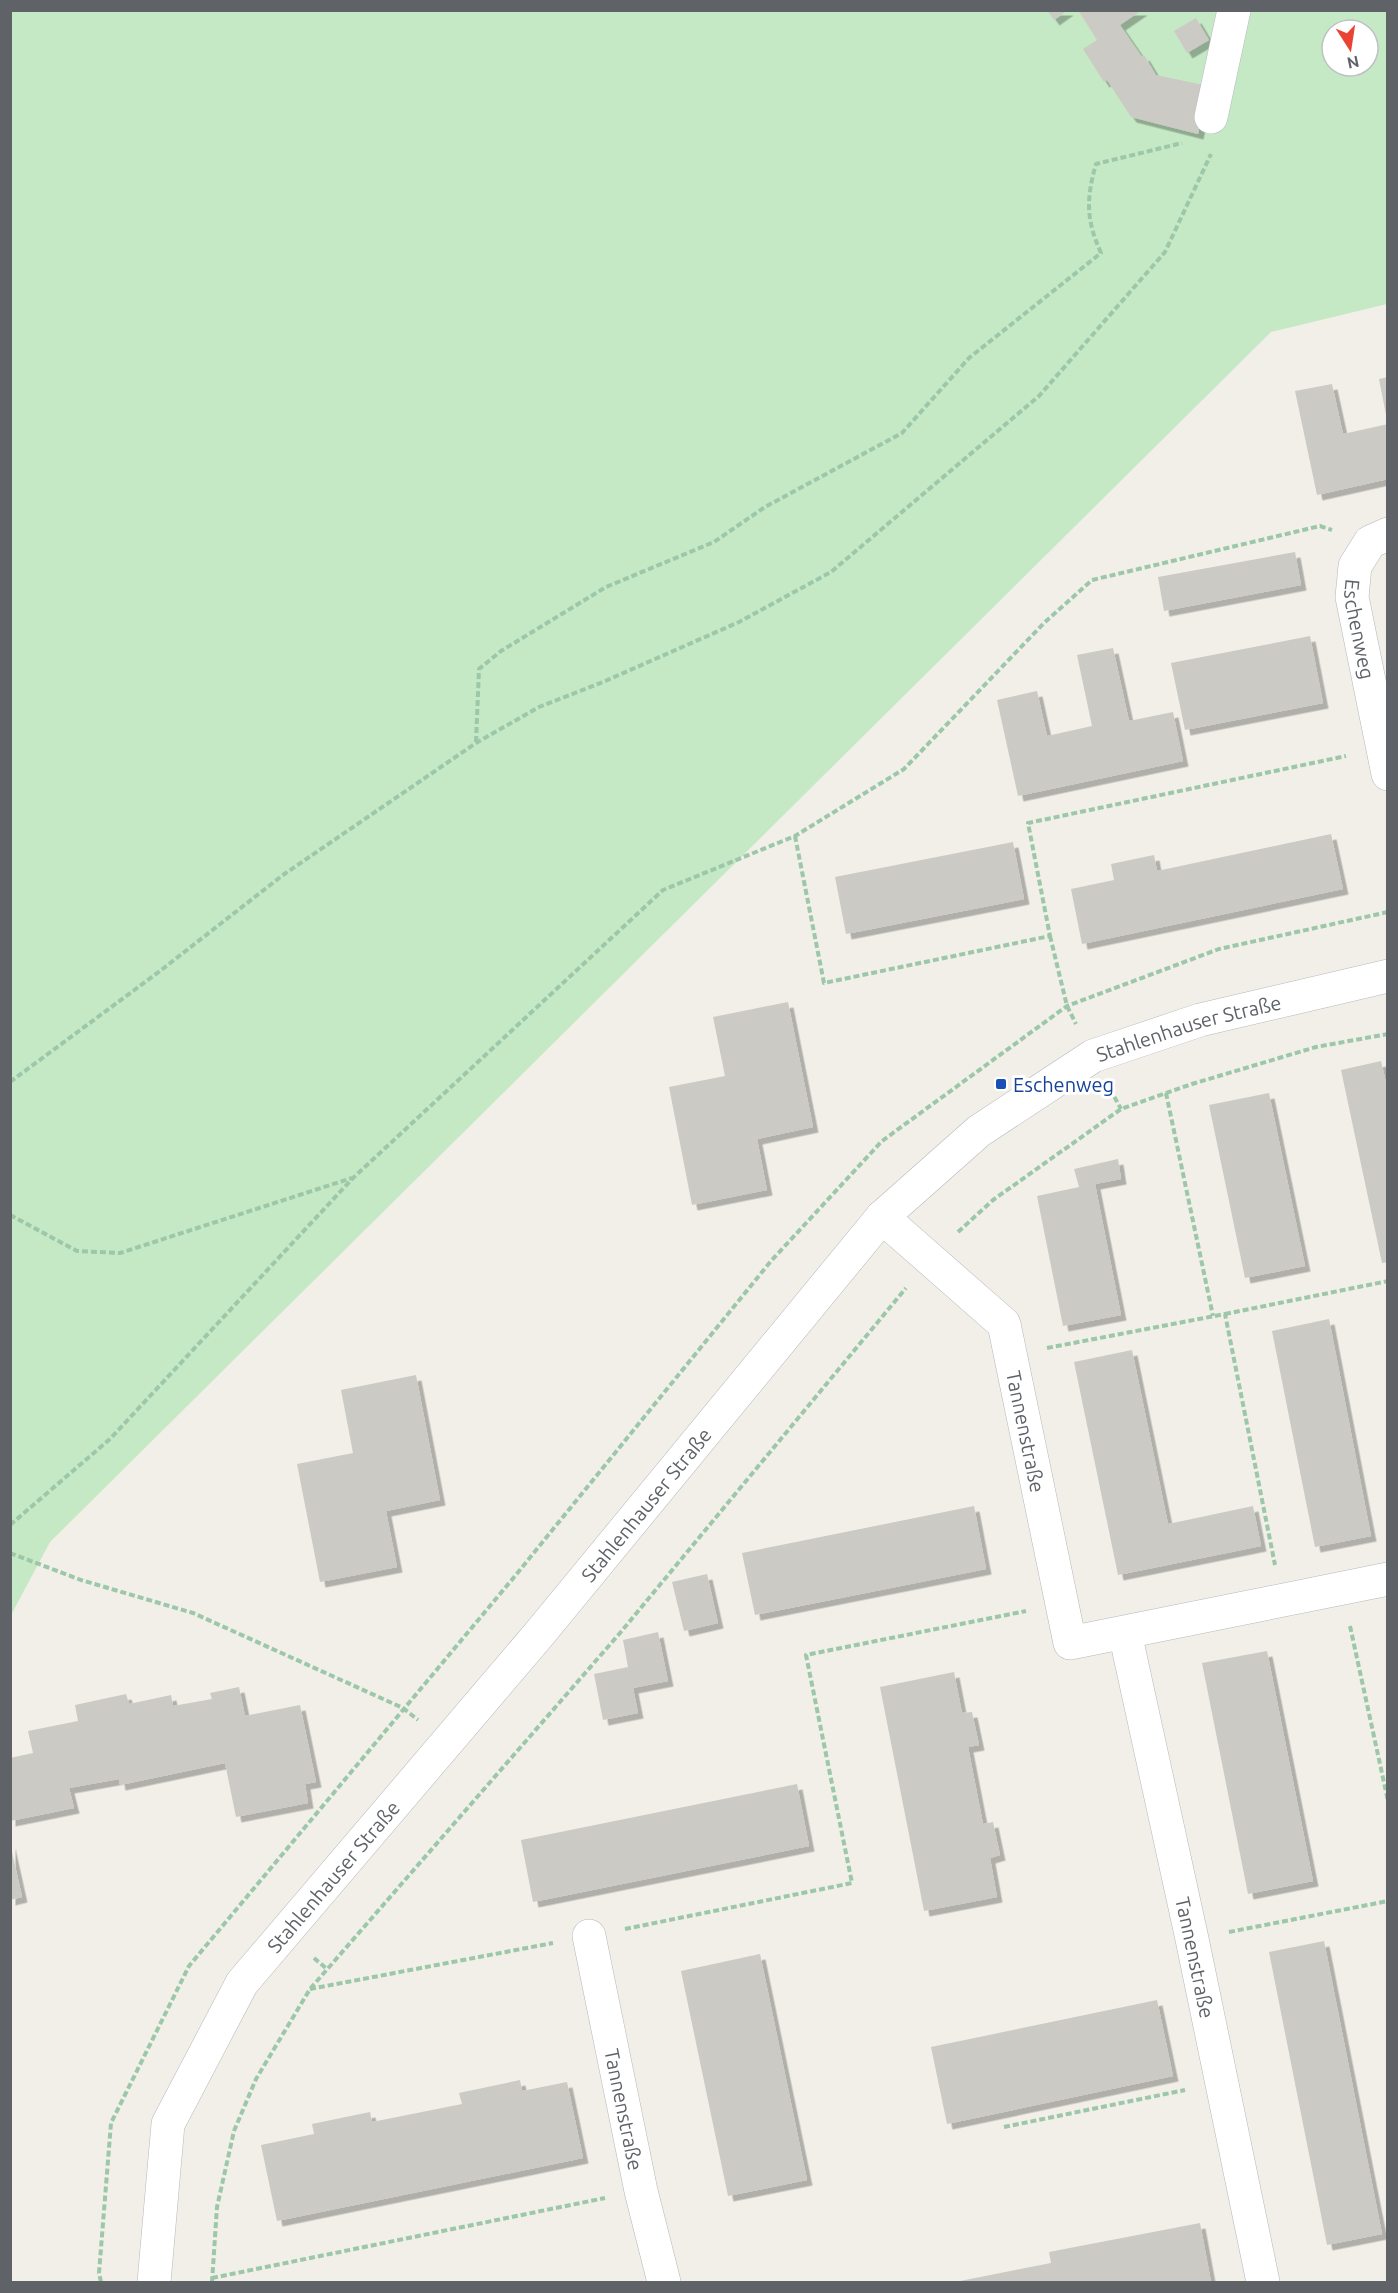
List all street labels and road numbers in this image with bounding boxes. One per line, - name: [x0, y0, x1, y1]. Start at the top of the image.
- street label: Eschenweg: [1340, 578, 1380, 681]
- street label: Stahlenhauser Straße: [1093, 990, 1283, 1066]
- street label: Tannenstraße: [1002, 1369, 1050, 1494]
- street label: Stahlenhauser Straße: [576, 1423, 716, 1586]
- street label: Stahlenhauser Straße: [262, 1796, 404, 1957]
- street label: Tannenstraße: [1172, 1895, 1220, 2020]
- street label: Tannenstraße: [601, 2047, 648, 2172]

